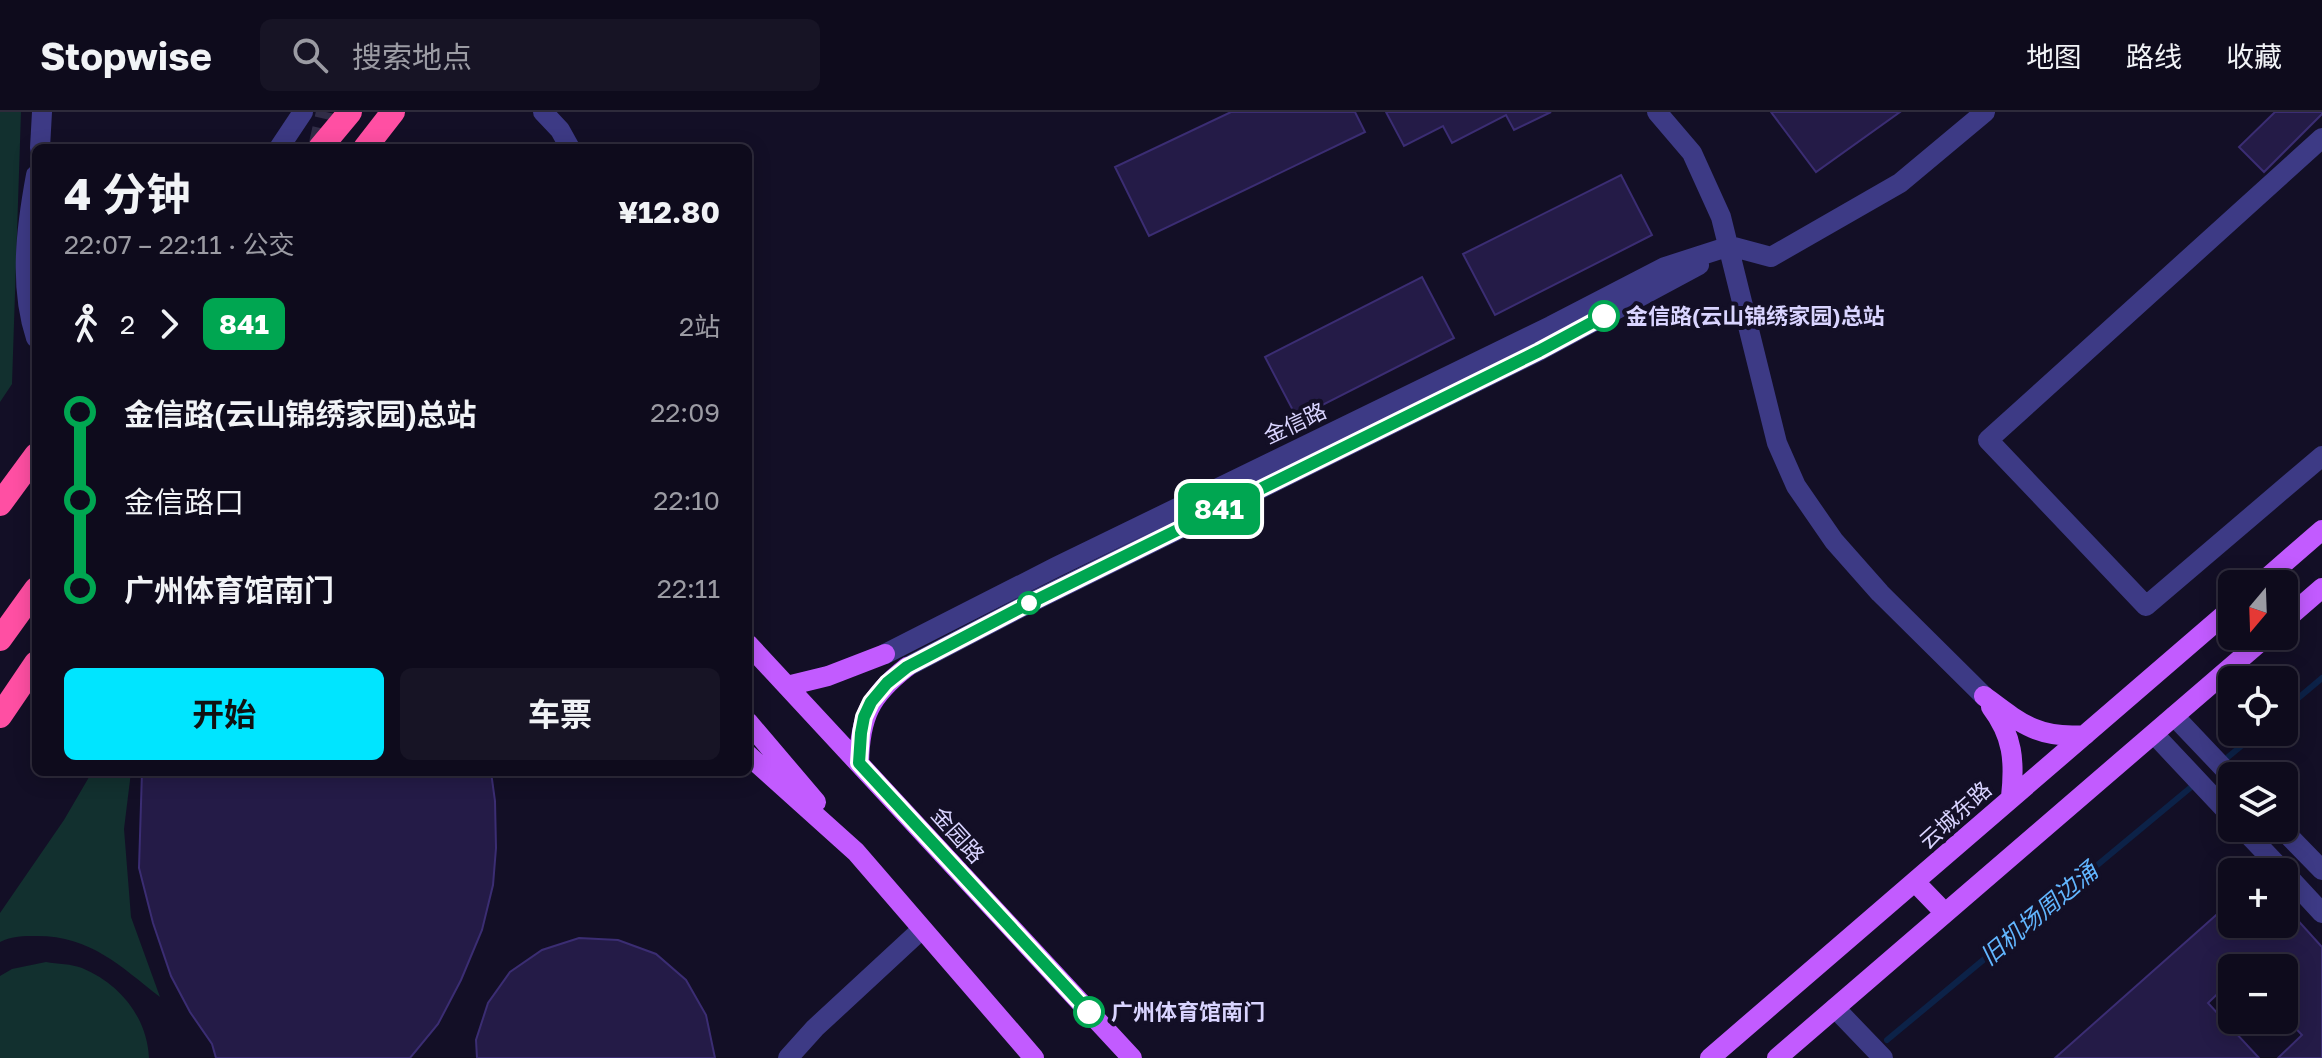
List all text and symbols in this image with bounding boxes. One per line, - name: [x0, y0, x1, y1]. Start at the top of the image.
- search box: [260, 19, 820, 91]
- text: Stopwise: [40, 33, 212, 78]
- icon: search: [288, 33, 332, 77]
- text: 搜索地点: [352, 39, 472, 75]
- text: 地图: [2026, 40, 2082, 73]
- text: 路线: [2126, 40, 2182, 73]
- text: 收藏: [2226, 40, 2282, 73]
- text: 4 分钟: [64, 167, 191, 220]
- text: ¥12.80: [618, 194, 720, 230]
- text: 22:07 – 22:11 · 公交: [64, 229, 295, 260]
- marker: 金信路(云山锦绣家园)总站: [1589, 301, 1619, 331]
- icon: walk: [64, 302, 108, 346]
- icon: forward: [147, 302, 191, 346]
- place label: 金信路(云山锦绣家园)总站: [1626, 302, 1885, 329]
- text: 841: [219, 307, 269, 340]
- text: 2: [120, 309, 135, 340]
- text: 2站: [679, 311, 720, 342]
- text: 金信路(云山锦绣家园)总站: [124, 396, 477, 432]
- street label: 金信路: [1259, 396, 1330, 449]
- text: 22:09: [650, 397, 720, 428]
- line badge: 841: [1173, 483, 1265, 535]
- text: 金信路口: [124, 484, 244, 520]
- text: 22:10: [653, 485, 720, 516]
- text: 841: [1194, 492, 1244, 525]
- north arrow: [2218, 570, 2298, 650]
- map controls: [2218, 570, 2298, 1034]
- text: 广州体育馆南门: [124, 572, 334, 608]
- text: 22:11: [657, 573, 720, 604]
- unlabelled marker: [1018, 592, 1040, 614]
- button: locate: [2218, 666, 2298, 746]
- button: 开始: [64, 668, 384, 760]
- button: 车票: [400, 668, 720, 760]
- button: layers: [2218, 762, 2298, 842]
- street label: 云城东路: [1913, 775, 1996, 854]
- street label: 金园路: [926, 801, 990, 868]
- water label: 旧机场周边涌: [1974, 854, 2105, 970]
- button: +: [2218, 858, 2298, 938]
- button: −: [2218, 954, 2298, 1034]
- marker: 广州体育馆南门: [1074, 997, 1104, 1027]
- place label: 广州体育馆南门: [1111, 998, 1265, 1025]

